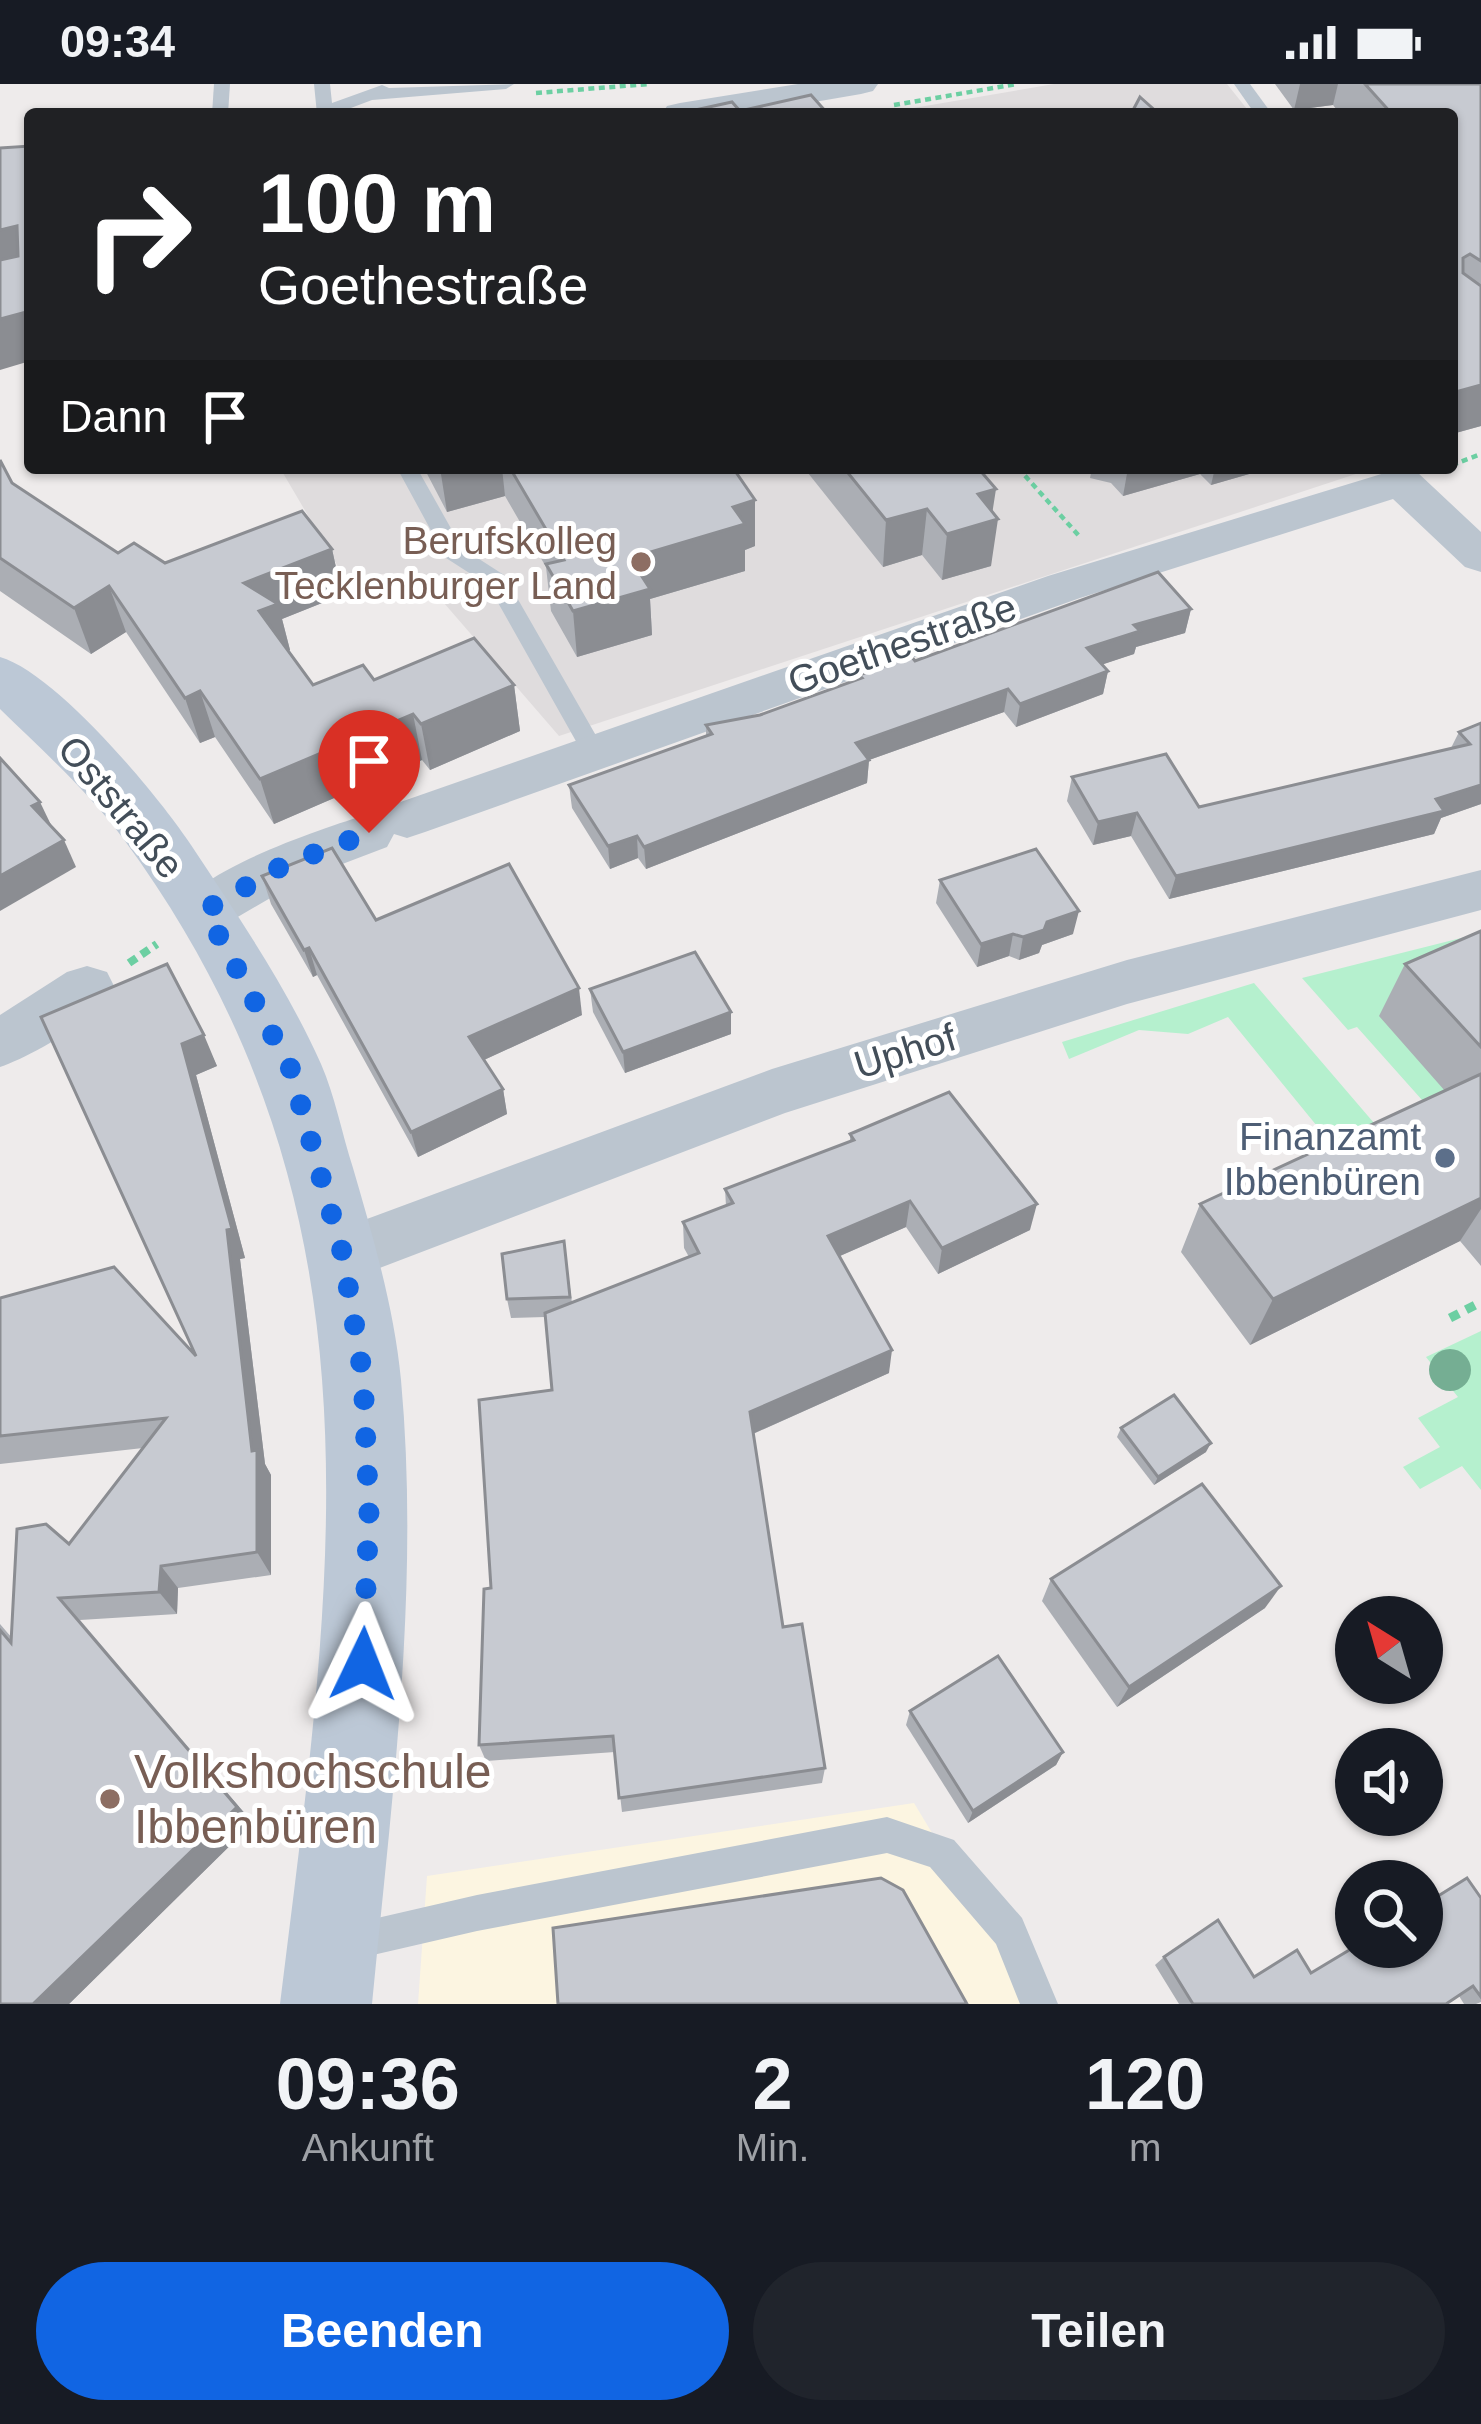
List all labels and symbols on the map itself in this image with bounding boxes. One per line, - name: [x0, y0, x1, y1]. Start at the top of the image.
- place label: Berufskolleg Tecklenburger Land: [274, 519, 617, 607]
- marker: Berufskolleg Tecklenburger Land: [628, 549, 654, 575]
- street label: Goethestraße: [782, 585, 1022, 703]
- pin: [318, 710, 420, 833]
- street label: Oststraße: [50, 728, 192, 886]
- street label: Uphof: [849, 1015, 961, 1087]
- place label: Finanzamt Ibbenbüren: [1224, 1115, 1421, 1203]
- marker: Finanzamt Ibbenbüren: [1432, 1145, 1458, 1171]
- north arrow: [1335, 1596, 1443, 1704]
- position arrow: [300, 1601, 426, 1727]
- place label: Volkshochschule Ibbenbüren: [134, 1745, 492, 1853]
- marker: Volkshochschule Ibbenbüren: [97, 1786, 123, 1812]

